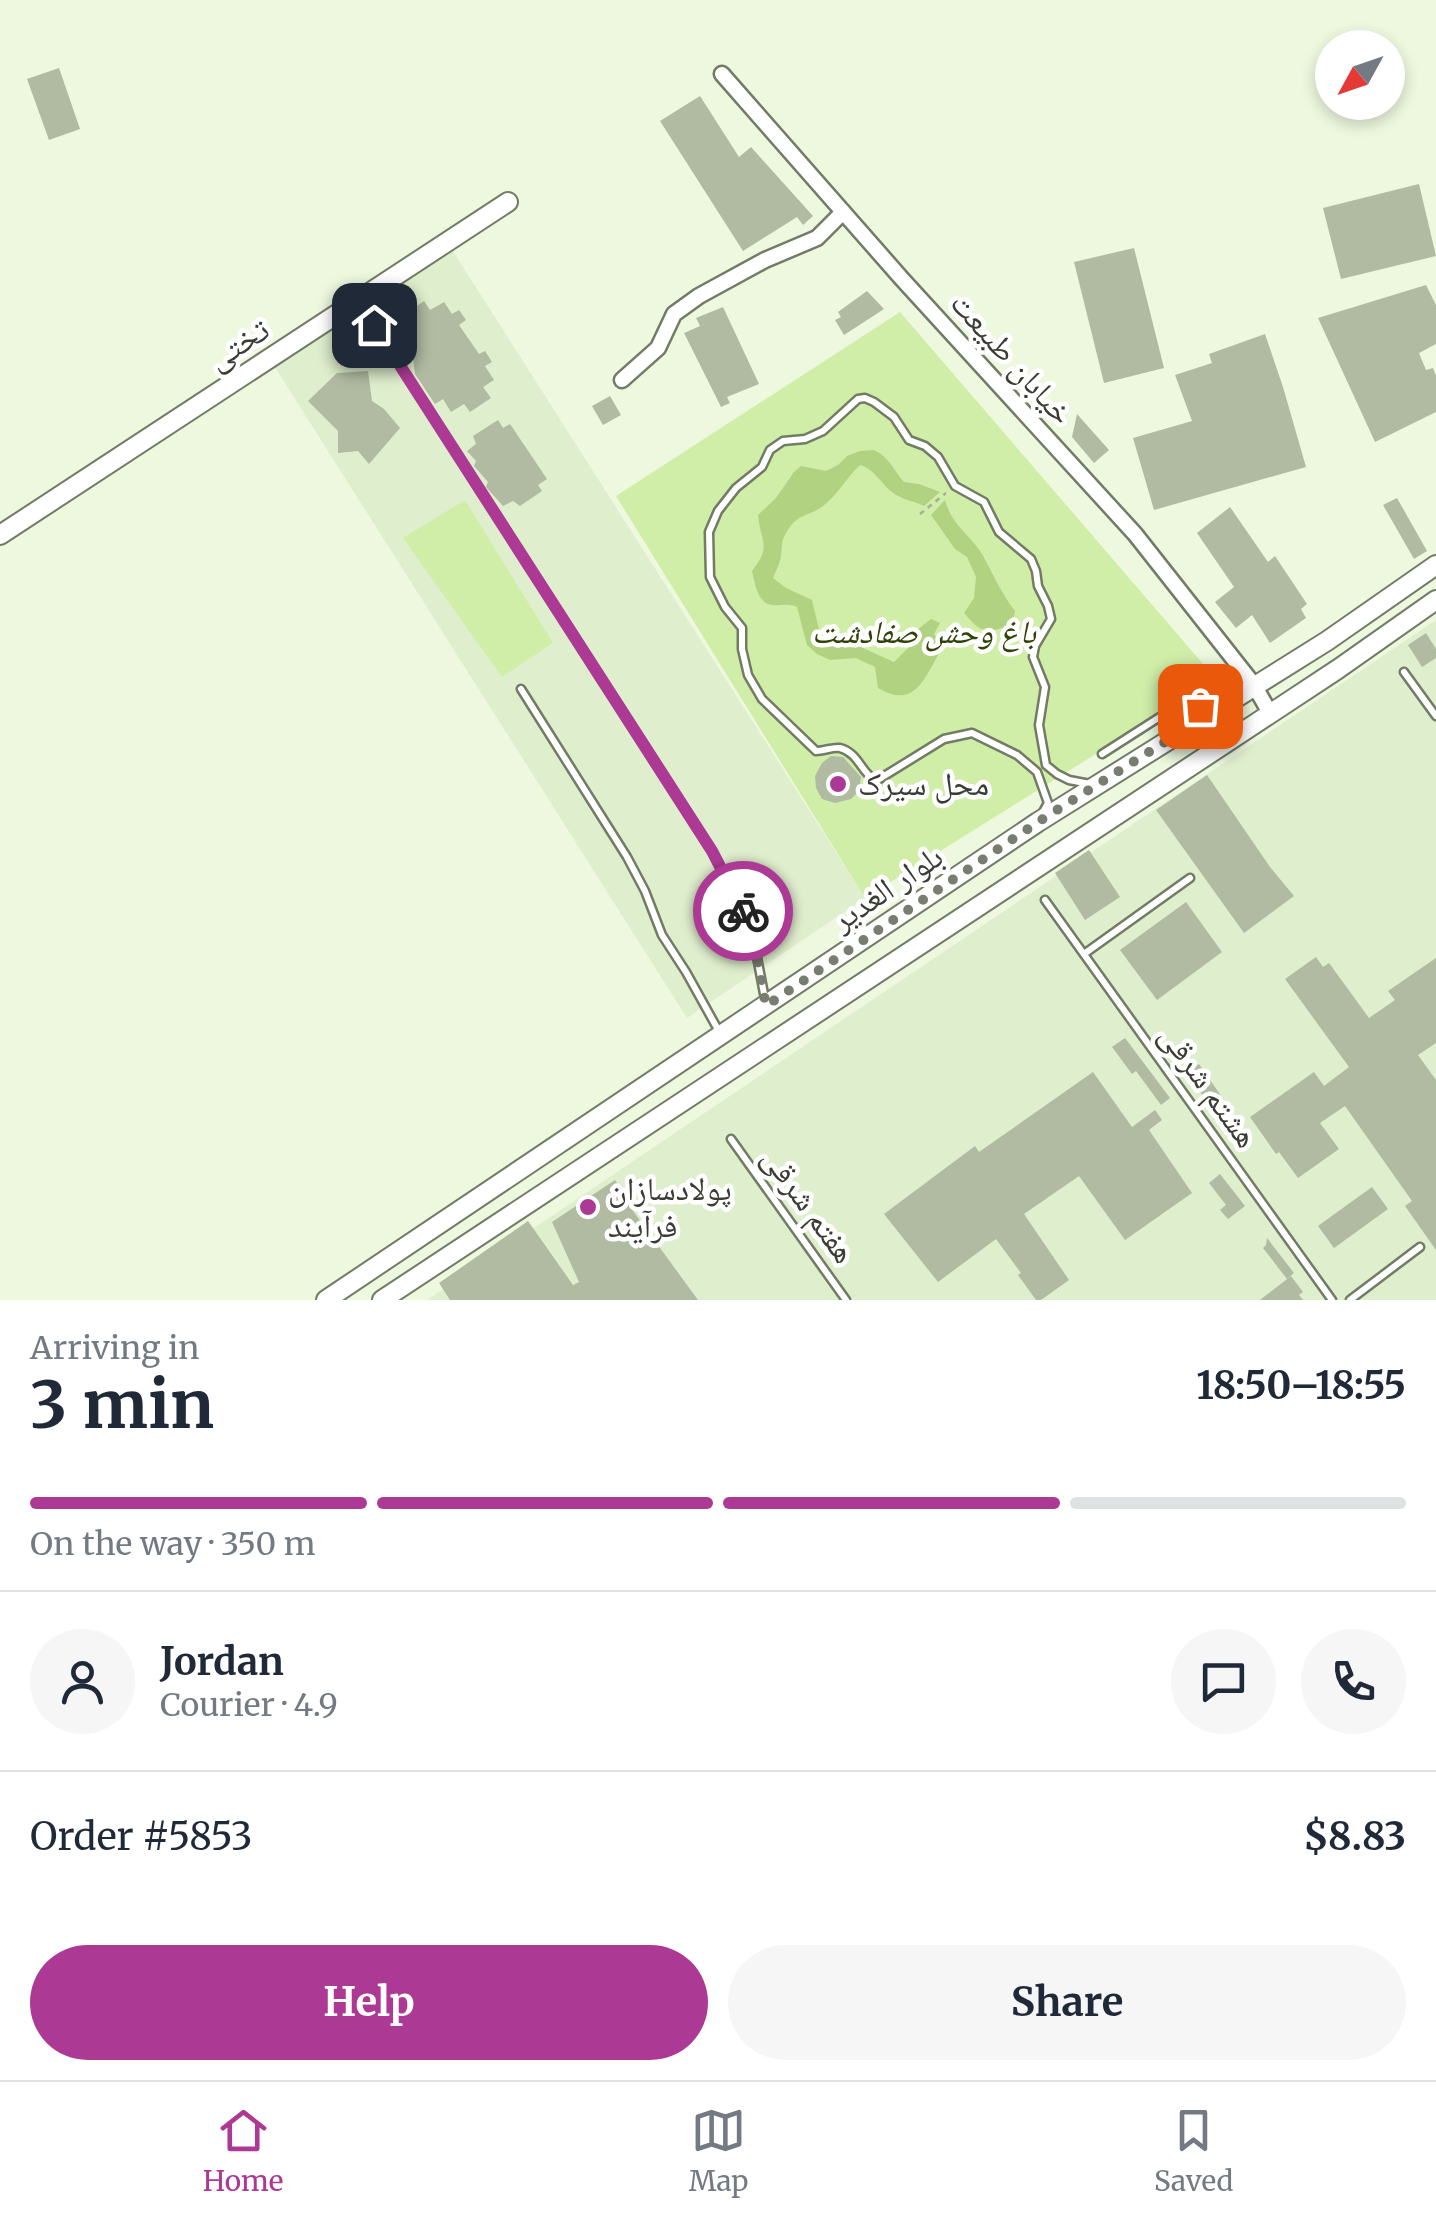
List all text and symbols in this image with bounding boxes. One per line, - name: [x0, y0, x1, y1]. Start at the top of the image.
- north arrow: [1315, 30, 1405, 120]
- map controls: [1315, 30, 1405, 120]
- pin: [332, 283, 417, 368]
- street label: خیابان طبیعت: [942, 283, 1082, 433]
- icon: home: [347, 298, 402, 353]
- street label: تختی: [200, 309, 276, 379]
- park label: باغ وحش صفادشت: [812, 612, 1036, 653]
- pin: [1158, 664, 1243, 749]
- icon: bag: [1173, 679, 1228, 734]
- place label: محل سیرک: [858, 764, 989, 804]
- marker: محل سیرک: [827, 773, 849, 795]
- street label: بلوار الغدیر: [823, 836, 950, 940]
- courier: [693, 861, 793, 961]
- icon: bike: [716, 884, 771, 939]
- street label: هشتم شرقی: [1150, 1016, 1267, 1156]
- street label: هفتم شرقی: [753, 1139, 865, 1272]
- place label: پولادسازان فرآیند: [608, 1169, 732, 1246]
- marker: پولادسازان فرآیند: [577, 1196, 599, 1218]
- text: Arriving in: [30, 1328, 199, 1368]
- text: 18:50–18:55: [1196, 1362, 1406, 1409]
- text: 3 min: [30, 1364, 214, 1446]
- text: On the way · 350 m: [30, 1524, 316, 1564]
- button: person: [30, 1629, 135, 1734]
- button: chat: [1171, 1629, 1276, 1734]
- button: phone: [1301, 1629, 1406, 1734]
- text: Jordan: [160, 1638, 284, 1685]
- text: Courier · 4.9: [160, 1685, 338, 1725]
- text: Order #5853: [30, 1813, 253, 1860]
- text: $8.83: [1303, 1813, 1406, 1860]
- button: Help: [30, 1945, 708, 2060]
- button: Share: [728, 1945, 1406, 2060]
- tab: Home: [203, 2103, 283, 2199]
- tab: Map: [689, 2103, 749, 2199]
- tab: Saved: [1154, 2103, 1233, 2199]

